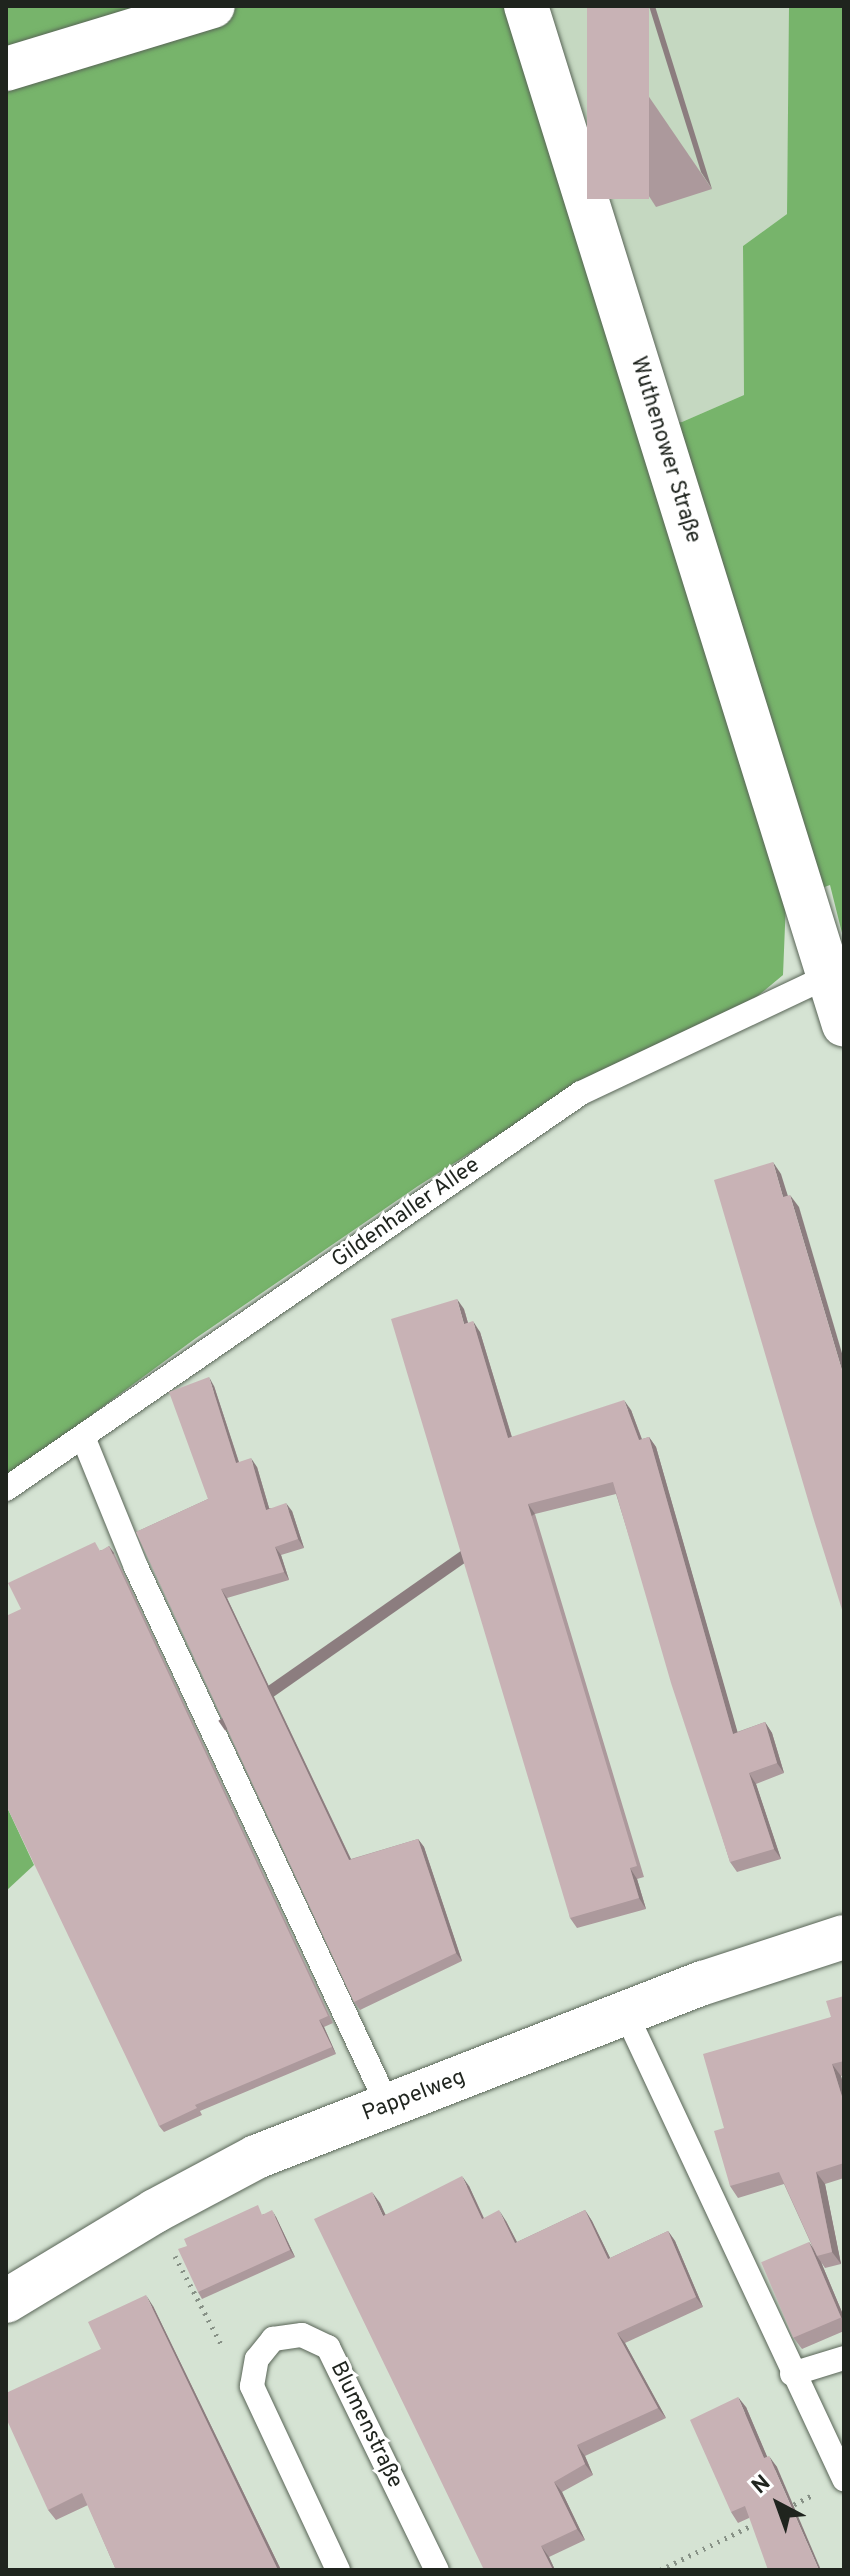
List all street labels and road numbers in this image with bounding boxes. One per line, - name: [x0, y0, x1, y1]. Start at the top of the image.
- street label: Wuthenower Straße: [624, 354, 706, 546]
- street label: Gildenhaller Allee: [327, 1152, 485, 1274]
- street label: Pappelweg: [359, 2064, 469, 2128]
- street label: Blumenstraße: [324, 2357, 408, 2493]

